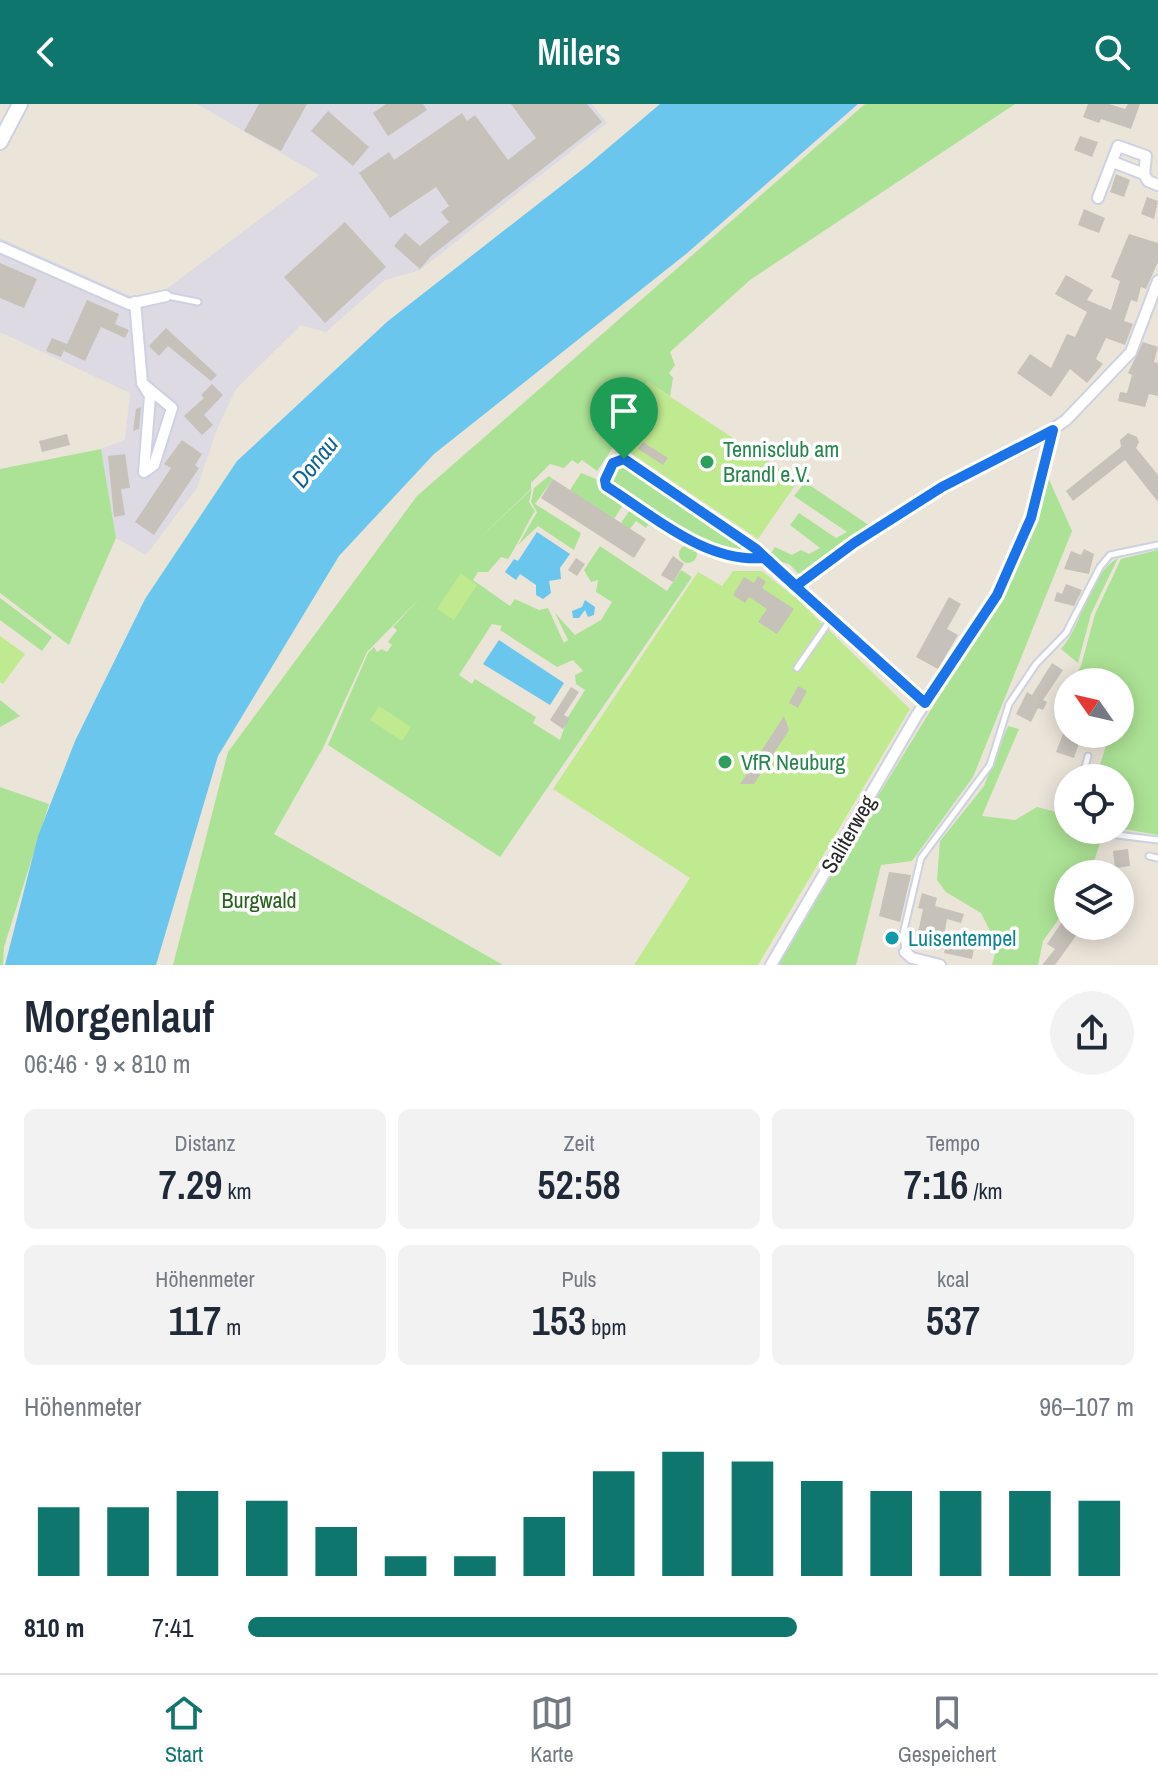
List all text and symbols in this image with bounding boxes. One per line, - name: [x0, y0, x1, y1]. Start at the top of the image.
- text: Milers: [537, 28, 621, 76]
- icon: back: [24, 30, 68, 74]
- icon: search: [1090, 30, 1134, 74]
- pin: [590, 377, 658, 459]
- icon: arrive: [602, 389, 646, 433]
- water label: Donau: [284, 429, 345, 494]
- place label: Tennisclub am Brandl e.V.: [723, 434, 839, 489]
- marker: Tennisclub am Brandl e.V.: [698, 453, 716, 471]
- north arrow: [1054, 668, 1134, 748]
- map controls: [1054, 668, 1134, 940]
- place label: VfR Neuburg: [741, 747, 845, 777]
- marker: VfR Neuburg: [716, 753, 734, 771]
- button: locate: [1054, 764, 1134, 844]
- street label: Saliterweg: [814, 790, 882, 878]
- button: layers: [1054, 860, 1134, 940]
- park label: Burgwald: [221, 885, 297, 915]
- place label: Luisentempel: [908, 923, 1016, 953]
- marker: Luisentempel: [883, 929, 901, 947]
- text: Morgenlauf: [24, 986, 214, 1046]
- button: share: [1050, 991, 1134, 1075]
- text: 06:46 · 9 × 810 m: [24, 1046, 191, 1081]
- text: Distanz: [174, 1128, 236, 1158]
- text: Zeit: [563, 1128, 595, 1158]
- text: Tempo: [926, 1128, 980, 1158]
- text: 7.29: [159, 1158, 222, 1211]
- text: 52:58: [537, 1158, 621, 1211]
- text: 7:16: [903, 1158, 968, 1211]
- text: km: [222, 1176, 251, 1206]
- text: /km: [968, 1176, 1003, 1206]
- text: Höhenmeter: [155, 1264, 255, 1294]
- text: Puls: [561, 1264, 597, 1294]
- text: kcal: [937, 1264, 969, 1294]
- text: 117: [169, 1294, 221, 1347]
- text: 153: [532, 1294, 586, 1347]
- text: 537: [926, 1294, 980, 1347]
- text: m: [221, 1312, 241, 1342]
- text: bpm: [586, 1312, 626, 1342]
- text: Höhenmeter: [24, 1389, 141, 1424]
- text: 96–107 m: [1039, 1389, 1134, 1424]
- text: 810 m: [24, 1610, 84, 1645]
- text: 7:41: [152, 1610, 194, 1645]
- tab: Start: [162, 1691, 206, 1769]
- tab: Karte: [530, 1691, 574, 1769]
- tab: Gespeichert: [898, 1691, 996, 1769]

